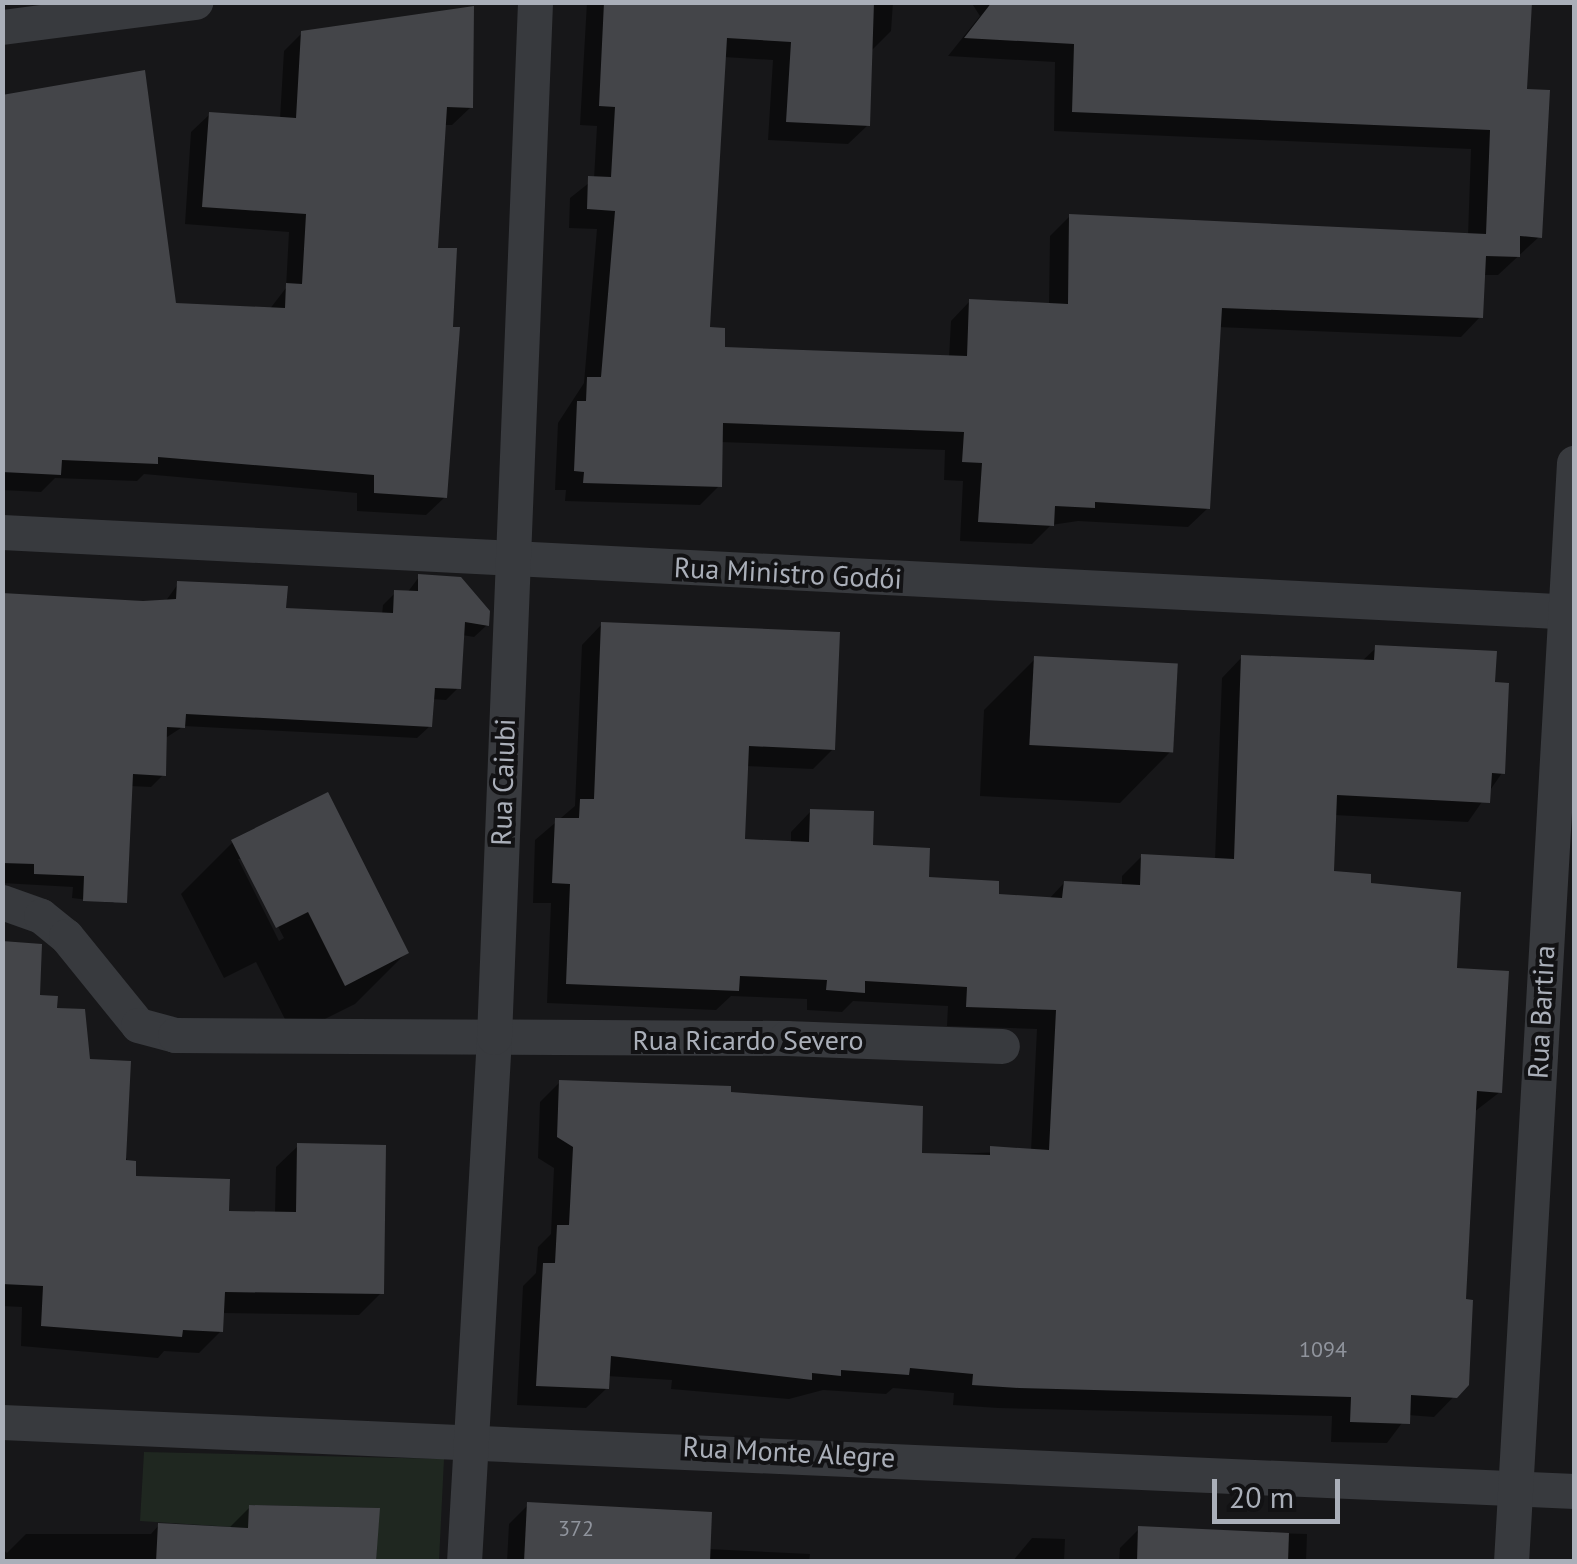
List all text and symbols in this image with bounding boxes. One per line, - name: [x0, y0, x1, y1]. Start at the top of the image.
- street label: Rua Ministro Godói: [673, 550, 903, 596]
- street label: Rua Caiubi: [484, 718, 522, 846]
- street label: Rua Bartira: [1521, 944, 1561, 1080]
- street label: Rua Ricardo Severo: [633, 1023, 863, 1057]
- house number: 1094: [1299, 1337, 1347, 1363]
- street label: Rua Monte Alegre: [682, 1430, 896, 1474]
- scale bar: [1217, 1459, 1344, 1521]
- text: 20 m: [1229, 1477, 1294, 1516]
- house number: 372: [558, 1516, 594, 1542]

